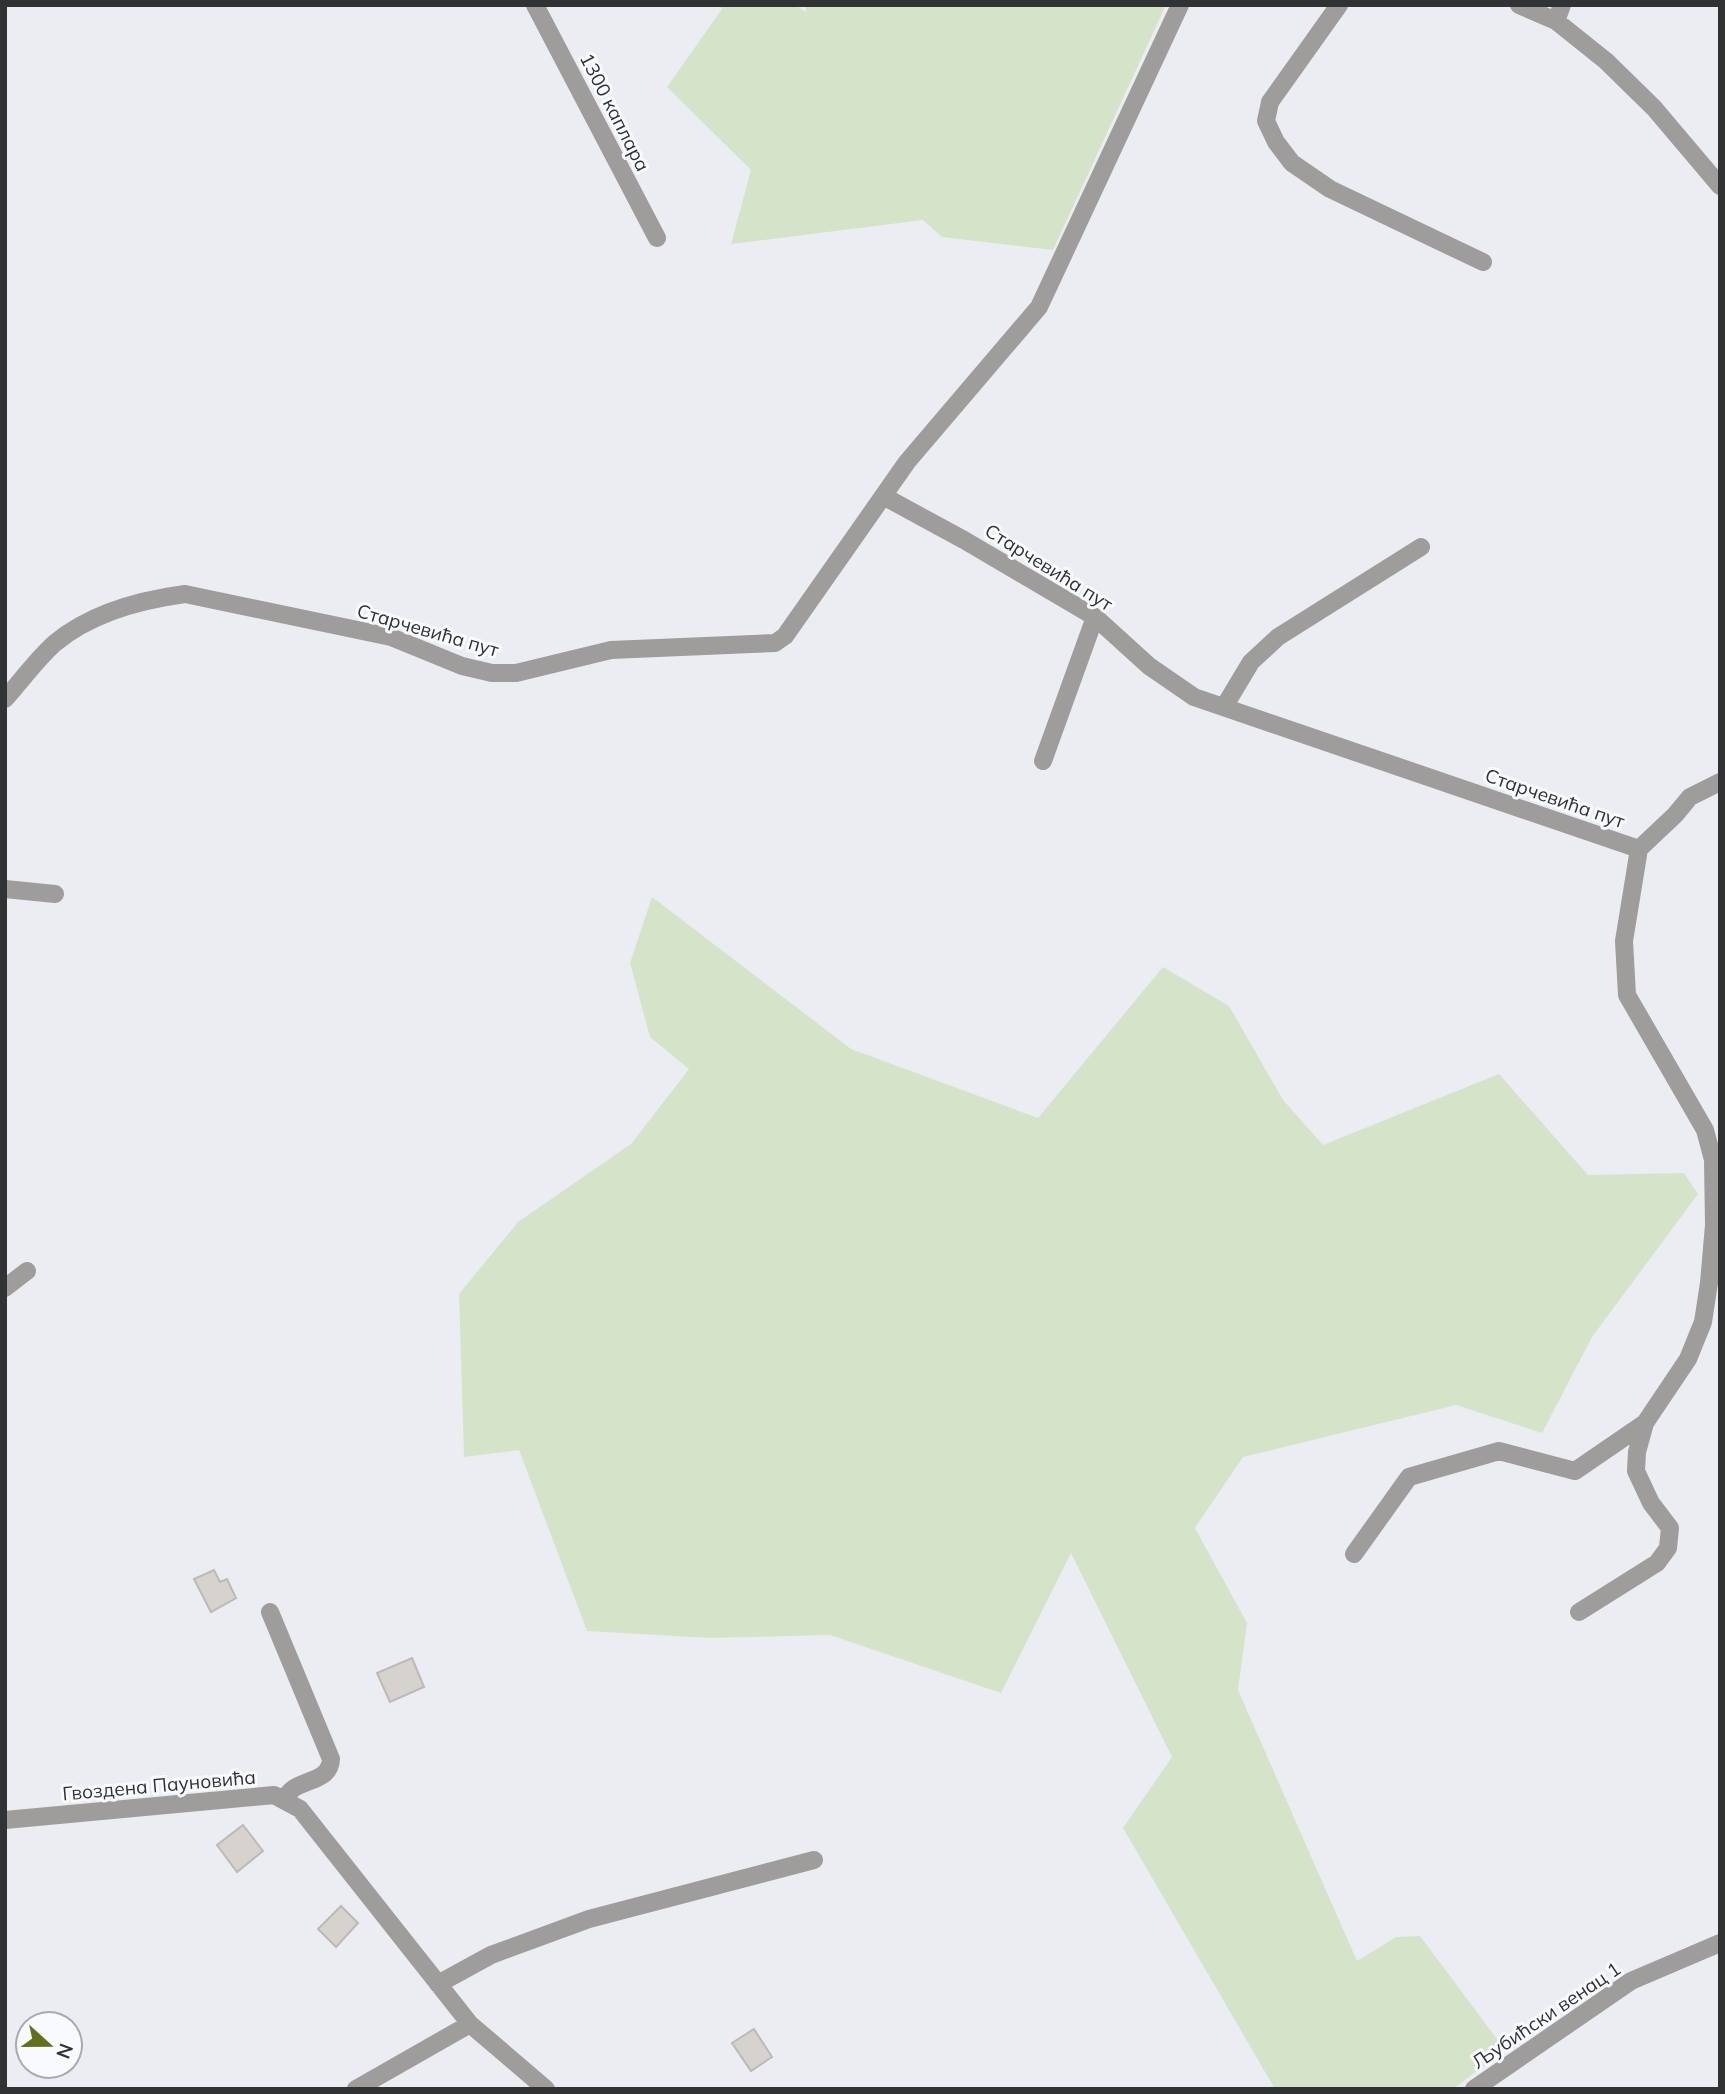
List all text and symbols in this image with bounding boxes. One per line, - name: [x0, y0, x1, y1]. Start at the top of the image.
- street label: 1300 каплара: [575, 49, 655, 175]
- street label: Старчевића пут: [981, 518, 1118, 616]
- street label: Старчевића пут: [354, 598, 502, 662]
- street label: Старчевића пут: [1482, 763, 1628, 833]
- street label: Гвоздена Пауновића: [61, 1765, 257, 1805]
- street label: Љубићски венац 1: [1467, 1956, 1625, 2074]
- north arrow: [14, 2010, 84, 2080]
- text: N: [51, 2040, 79, 2062]

